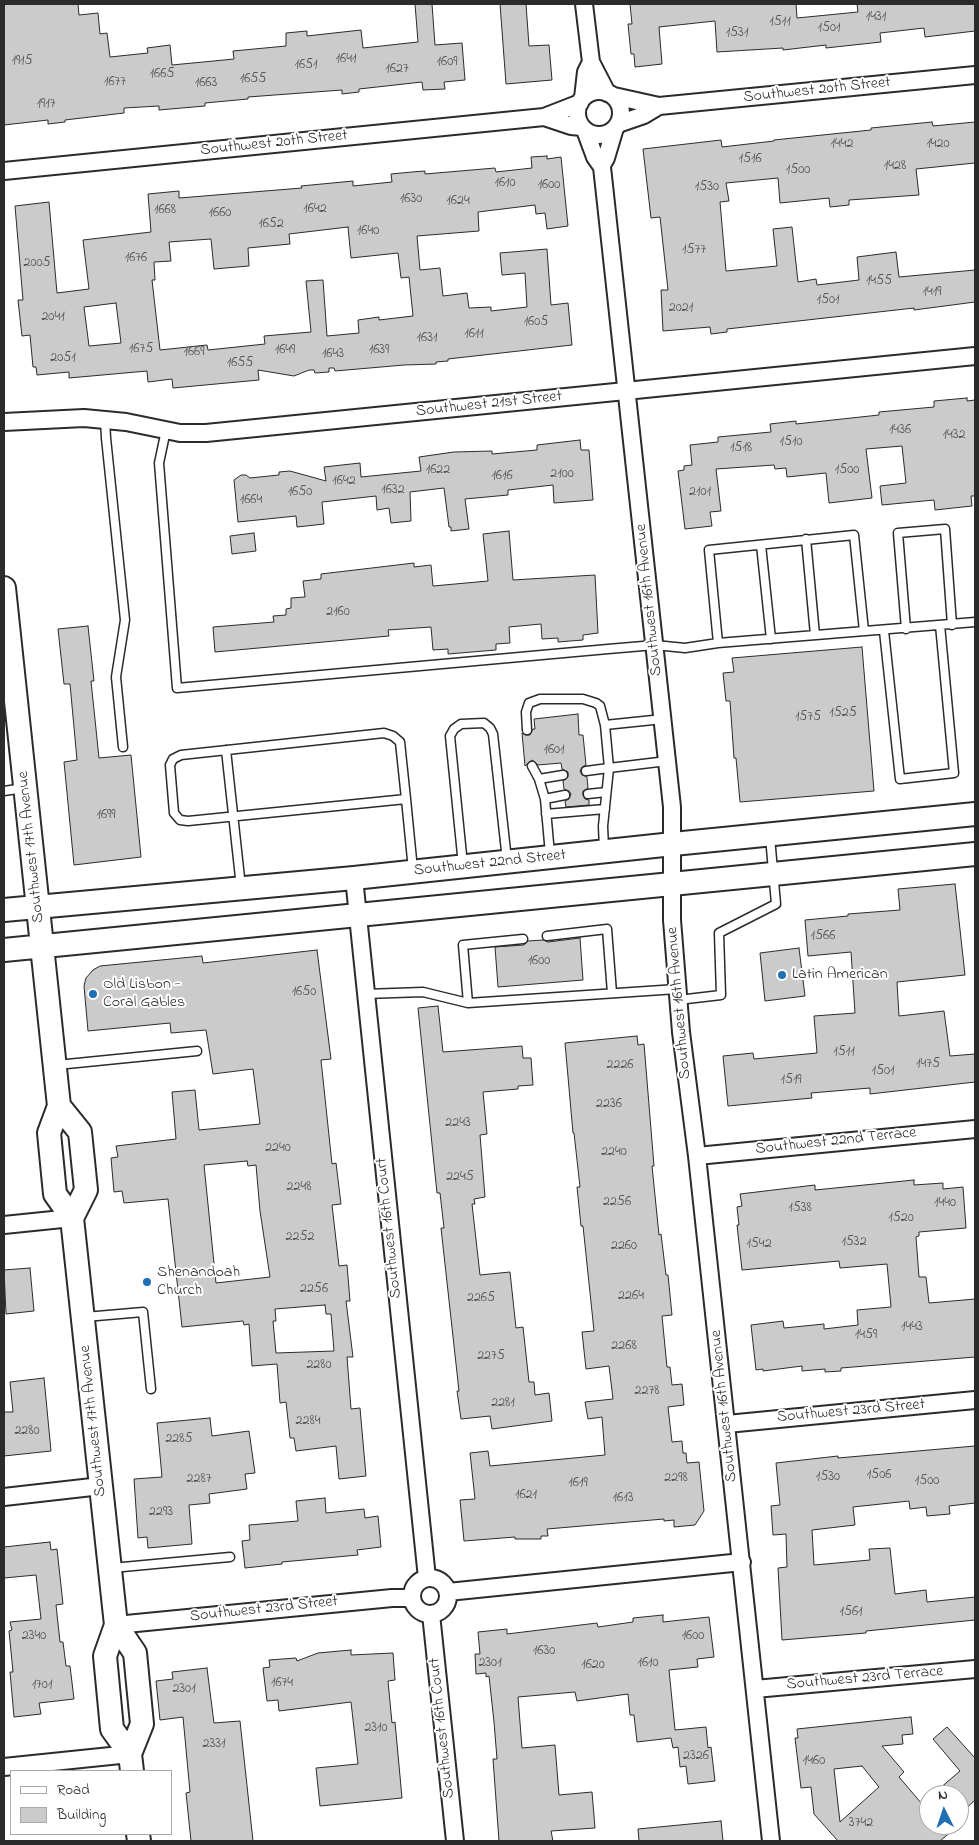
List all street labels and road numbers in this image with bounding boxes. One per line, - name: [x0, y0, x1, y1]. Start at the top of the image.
- street label: Southwest 20th Street: [742, 74, 892, 108]
- street label: Southwest 20th Street: [199, 127, 349, 161]
- street label: Southwest 21st Street: [415, 388, 563, 422]
- street label: Southwest 16th Avenue: [632, 523, 668, 677]
- street label: Southwest 17th Avenue: [14, 770, 50, 924]
- street label: Southwest 22nd Street: [413, 846, 567, 882]
- street label: Southwest 16th Avenue: [664, 926, 696, 1080]
- street label: Southwest 22nd Terrace: [755, 1124, 917, 1160]
- street label: Southwest 16th Court: [373, 1157, 407, 1299]
- street label: Southwest 16th Avenue: [707, 1329, 743, 1483]
- street label: Southwest 17th Avenue: [76, 1344, 112, 1498]
- street label: Southwest 23rd Street: [776, 1396, 926, 1428]
- street label: Southwest 23rd Street: [189, 1593, 339, 1627]
- street label: Southwest 16th Court: [426, 1657, 460, 1799]
- street label: Southwest 23rd Terrace: [786, 1663, 944, 1695]

